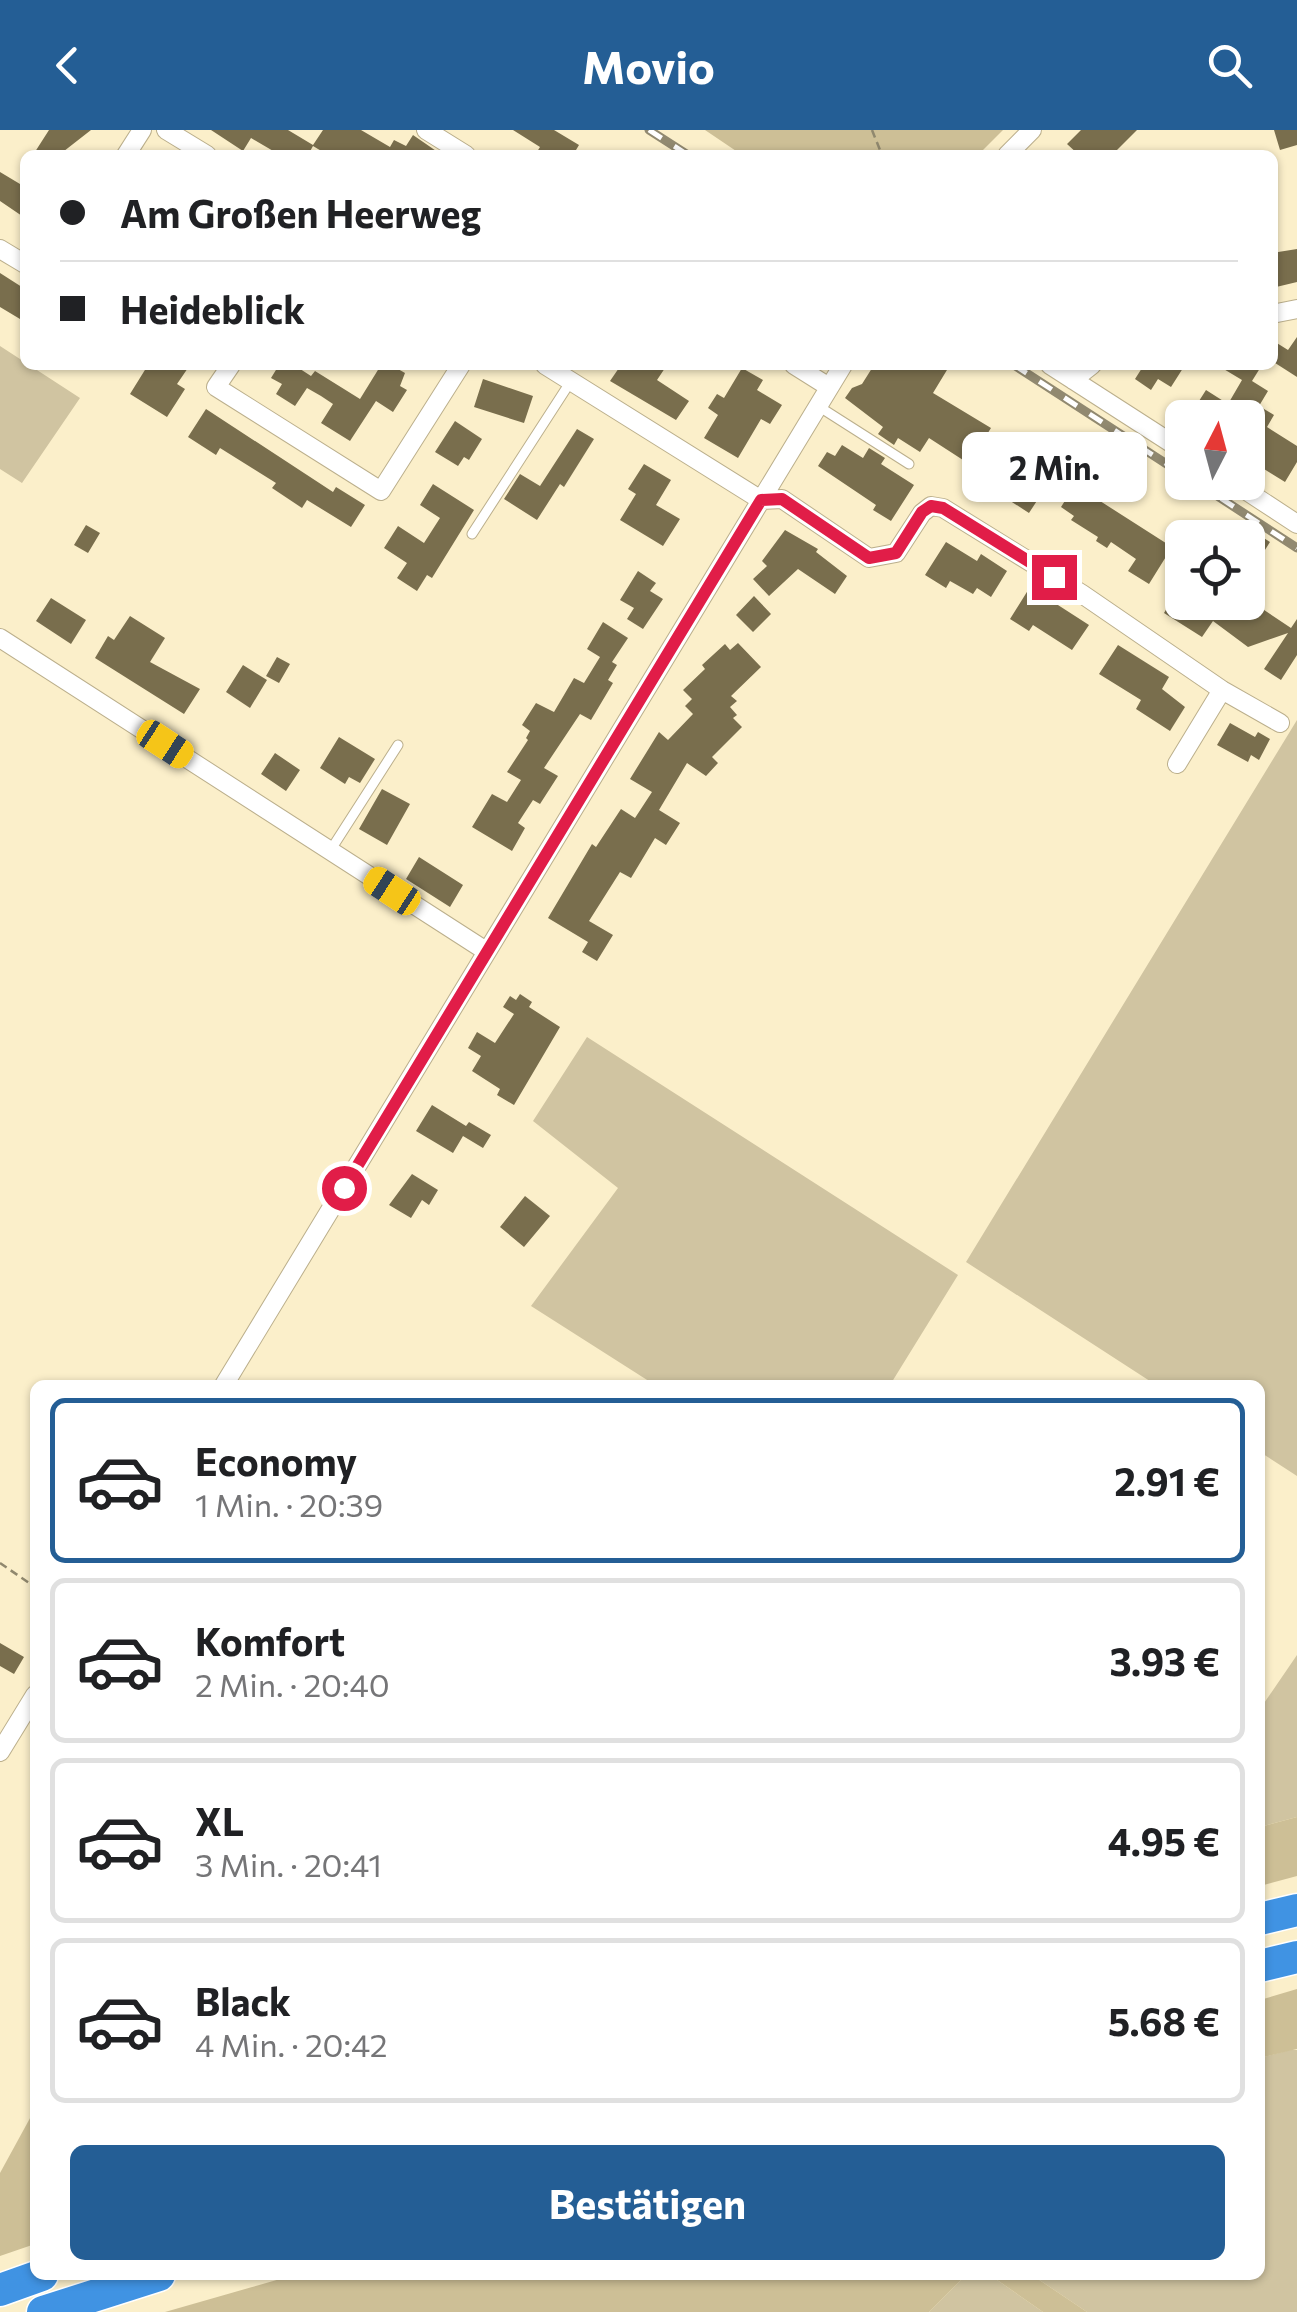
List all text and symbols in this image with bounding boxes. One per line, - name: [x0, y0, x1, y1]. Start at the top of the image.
- icon: back: [40, 38, 95, 93]
- text: Movio: [582, 38, 715, 93]
- icon: search: [1202, 38, 1257, 93]
- text: Am Großen Heerweg: [120, 189, 482, 236]
- text: Heideblick: [120, 285, 305, 332]
- north arrow: [1165, 400, 1265, 500]
- map controls: [1165, 400, 1265, 620]
- callout: 2 Min.: [962, 432, 1146, 502]
- text: 2 Min.: [1009, 447, 1100, 487]
- button: locate: [1165, 520, 1265, 620]
- route end: [1032, 555, 1077, 600]
- car: [132, 715, 198, 773]
- car: [359, 862, 425, 920]
- route start: [322, 1166, 367, 1211]
- icon: car: [75, 1436, 165, 1526]
- text: Economy: [195, 1437, 357, 1484]
- text: 2.91 €: [1114, 1457, 1220, 1504]
- text: 1 Min. · 20:39: [195, 1484, 383, 1524]
- icon: car: [75, 1616, 165, 1706]
- text: Komfort: [195, 1617, 345, 1664]
- text: 3.93 €: [1110, 1637, 1220, 1684]
- text: 2 Min. · 20:40: [195, 1664, 390, 1704]
- icon: car: [75, 1796, 165, 1886]
- text: XL: [195, 1797, 244, 1844]
- text: 4.95 €: [1108, 1817, 1220, 1864]
- text: 3 Min. · 20:41: [195, 1844, 382, 1884]
- icon: car: [75, 1976, 165, 2066]
- text: Black: [195, 1977, 291, 2024]
- text: 5.68 €: [1108, 1997, 1220, 2044]
- text: 4 Min. · 20:42: [195, 2024, 387, 2064]
- button: Bestätigen: [70, 2145, 1225, 2260]

